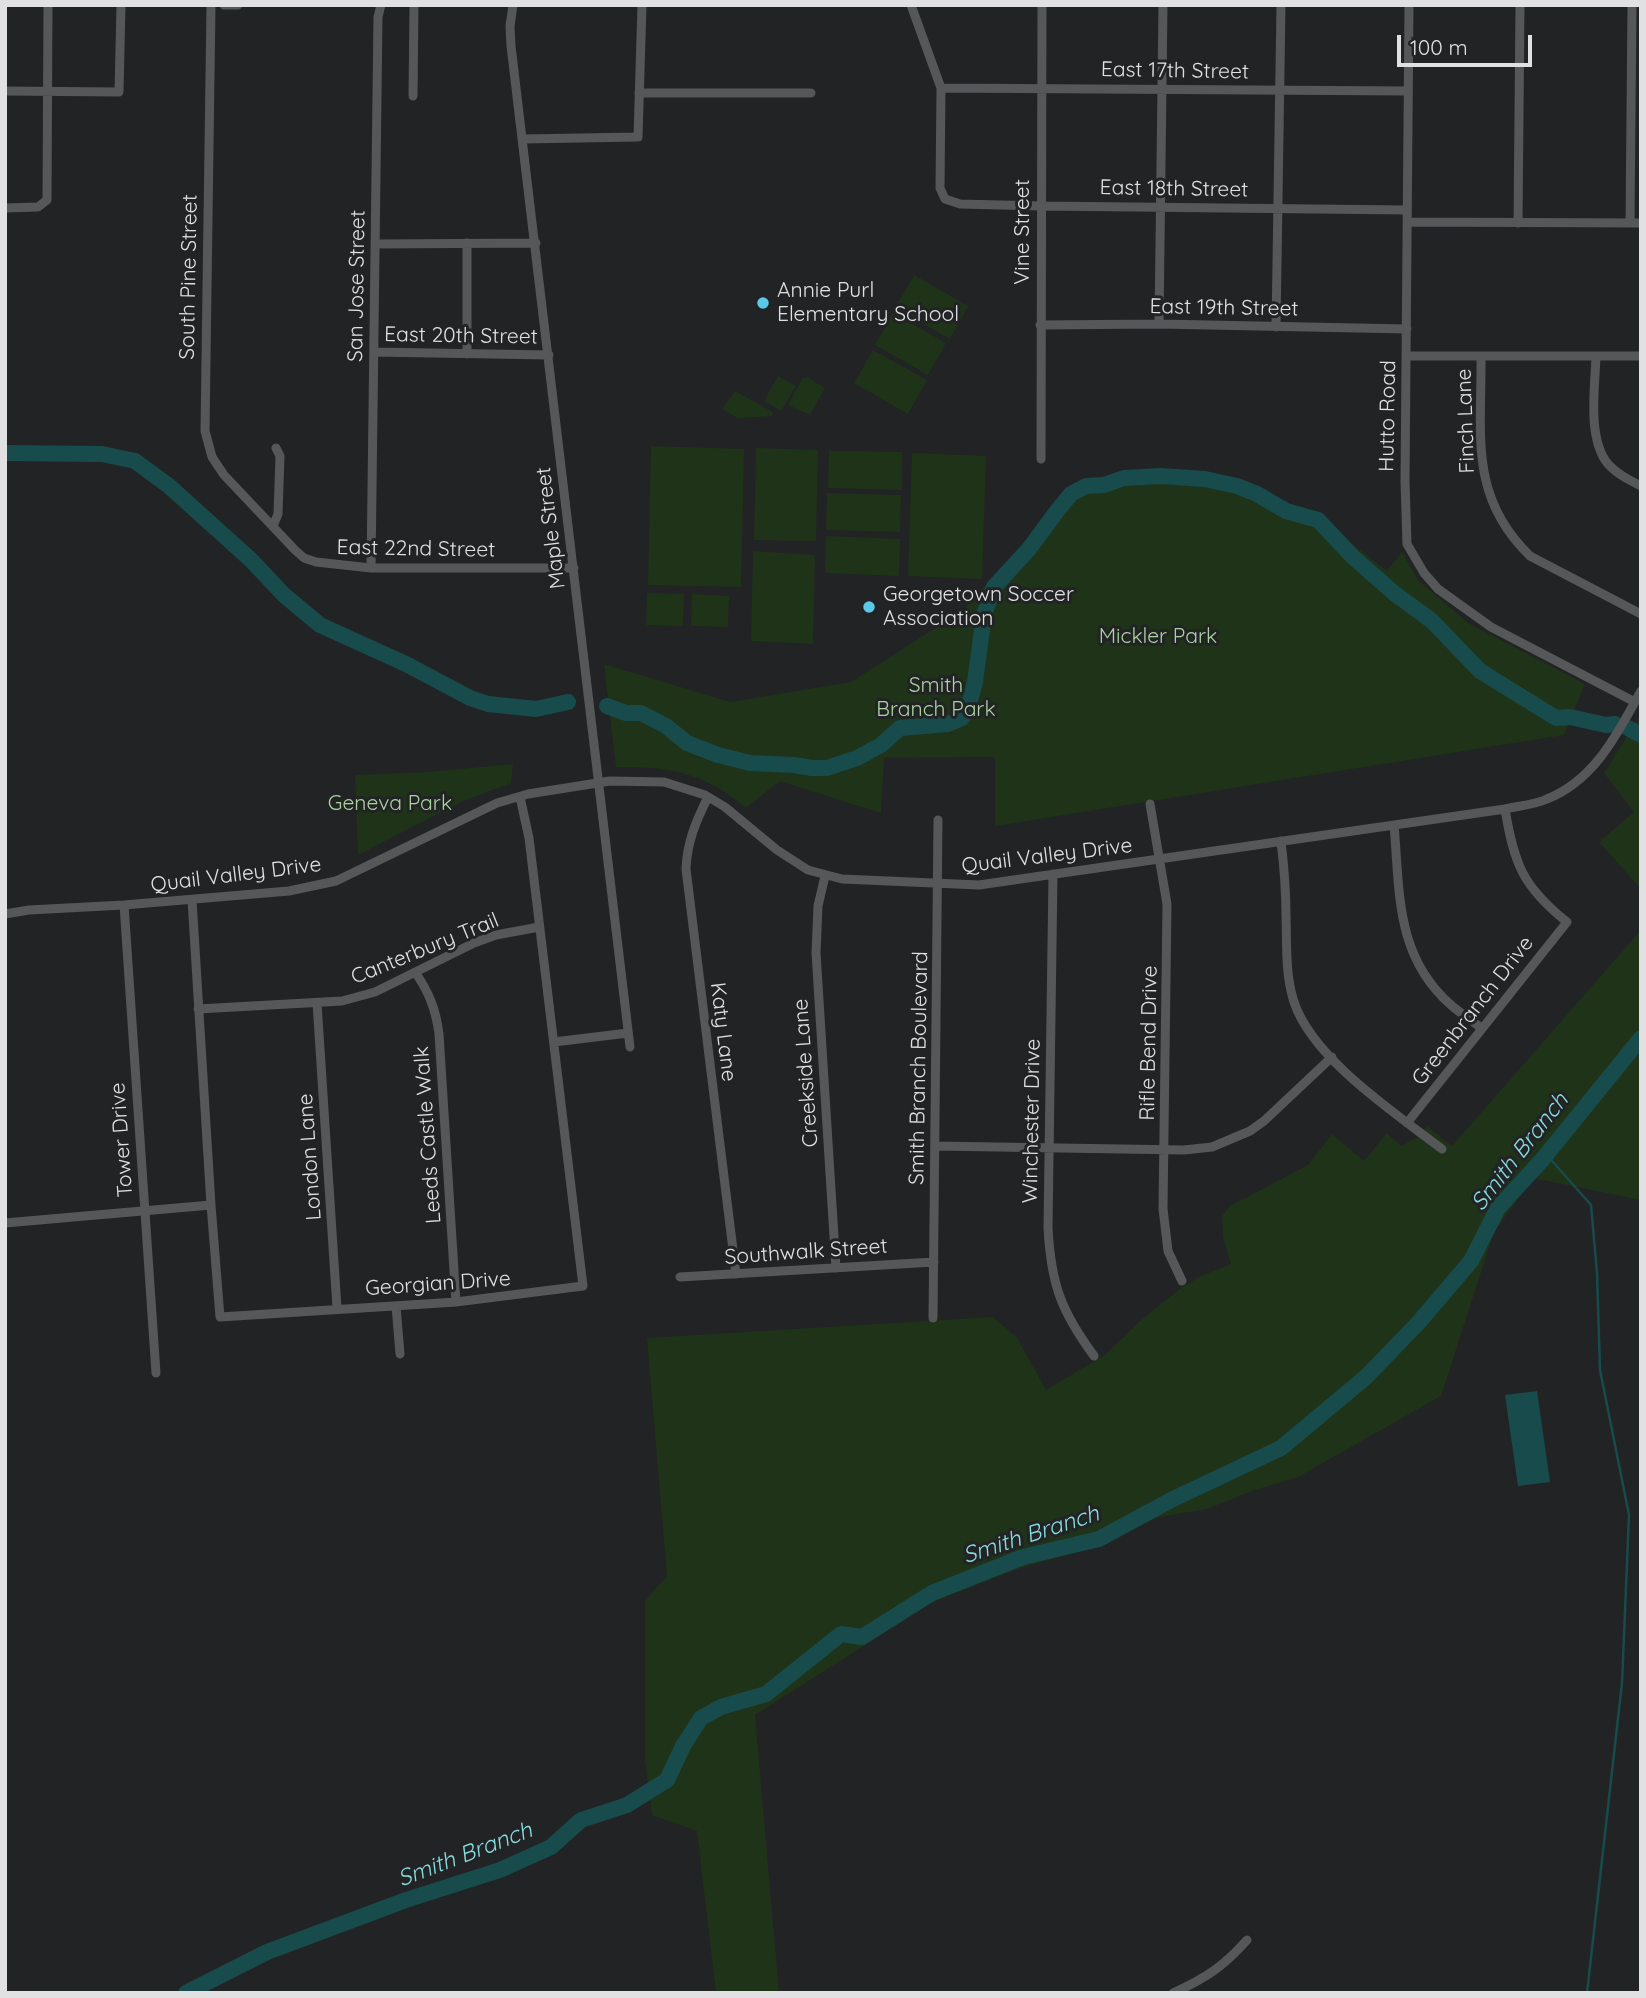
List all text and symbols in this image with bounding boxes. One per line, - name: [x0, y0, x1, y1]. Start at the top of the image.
- scale bar: [1401, 21, 1536, 65]
- text: 100 m: [1410, 34, 1468, 60]
- street label: East 17th Street: [1101, 57, 1249, 85]
- street label: East 18th Street: [1099, 175, 1249, 203]
- street label: Vine Street: [1010, 179, 1036, 285]
- street label: South Pine Street: [175, 194, 203, 360]
- street label: San Jose Street: [343, 210, 371, 362]
- place label: Annie Purl Elementary School: [777, 278, 959, 328]
- street label: East 19th Street: [1149, 294, 1299, 322]
- marker: Annie Purl Elementary School: [755, 295, 771, 311]
- street label: East 20th Street: [384, 322, 538, 350]
- street label: Hutto Road: [1374, 360, 1402, 472]
- street label: Finch Lane: [1452, 368, 1480, 474]
- street label: Maple Street: [531, 466, 571, 590]
- street label: East 22nd Street: [336, 535, 496, 563]
- place label: Georgetown Soccer Association: [883, 582, 1074, 632]
- marker: Georgetown Soccer Association: [861, 599, 877, 615]
- park label: Mickler Park: [1099, 624, 1217, 650]
- park label: Smith Branch Park: [876, 673, 996, 723]
- park label: Geneva Park: [328, 791, 452, 817]
- street label: Quail Valley Drive: [960, 833, 1134, 879]
- street label: Quail Valley Drive: [149, 852, 323, 898]
- street label: Canterbury Trail: [347, 908, 503, 990]
- street label: Greenbranch Drive: [1407, 931, 1539, 1091]
- street label: Smith Branch Boulevard: [904, 951, 934, 1185]
- street label: Rifle Bend Drive: [1135, 965, 1163, 1121]
- street label: Katy Lane: [704, 981, 742, 1083]
- street label: Creekside Lane: [788, 998, 824, 1148]
- street label: Winchester Drive: [1018, 1038, 1046, 1204]
- street label: Leeds Castle Walk: [409, 1045, 447, 1225]
- street label: Tower Drive: [105, 1082, 139, 1198]
- water label: Smith Branch: [1465, 1088, 1575, 1216]
- street label: London Lane: [293, 1093, 327, 1221]
- street label: Southwalk Street: [724, 1234, 888, 1270]
- street label: Georgian Drive: [364, 1266, 512, 1302]
- water label: Smith Branch: [959, 1500, 1103, 1570]
- water label: Smith Branch: [394, 1817, 536, 1893]

